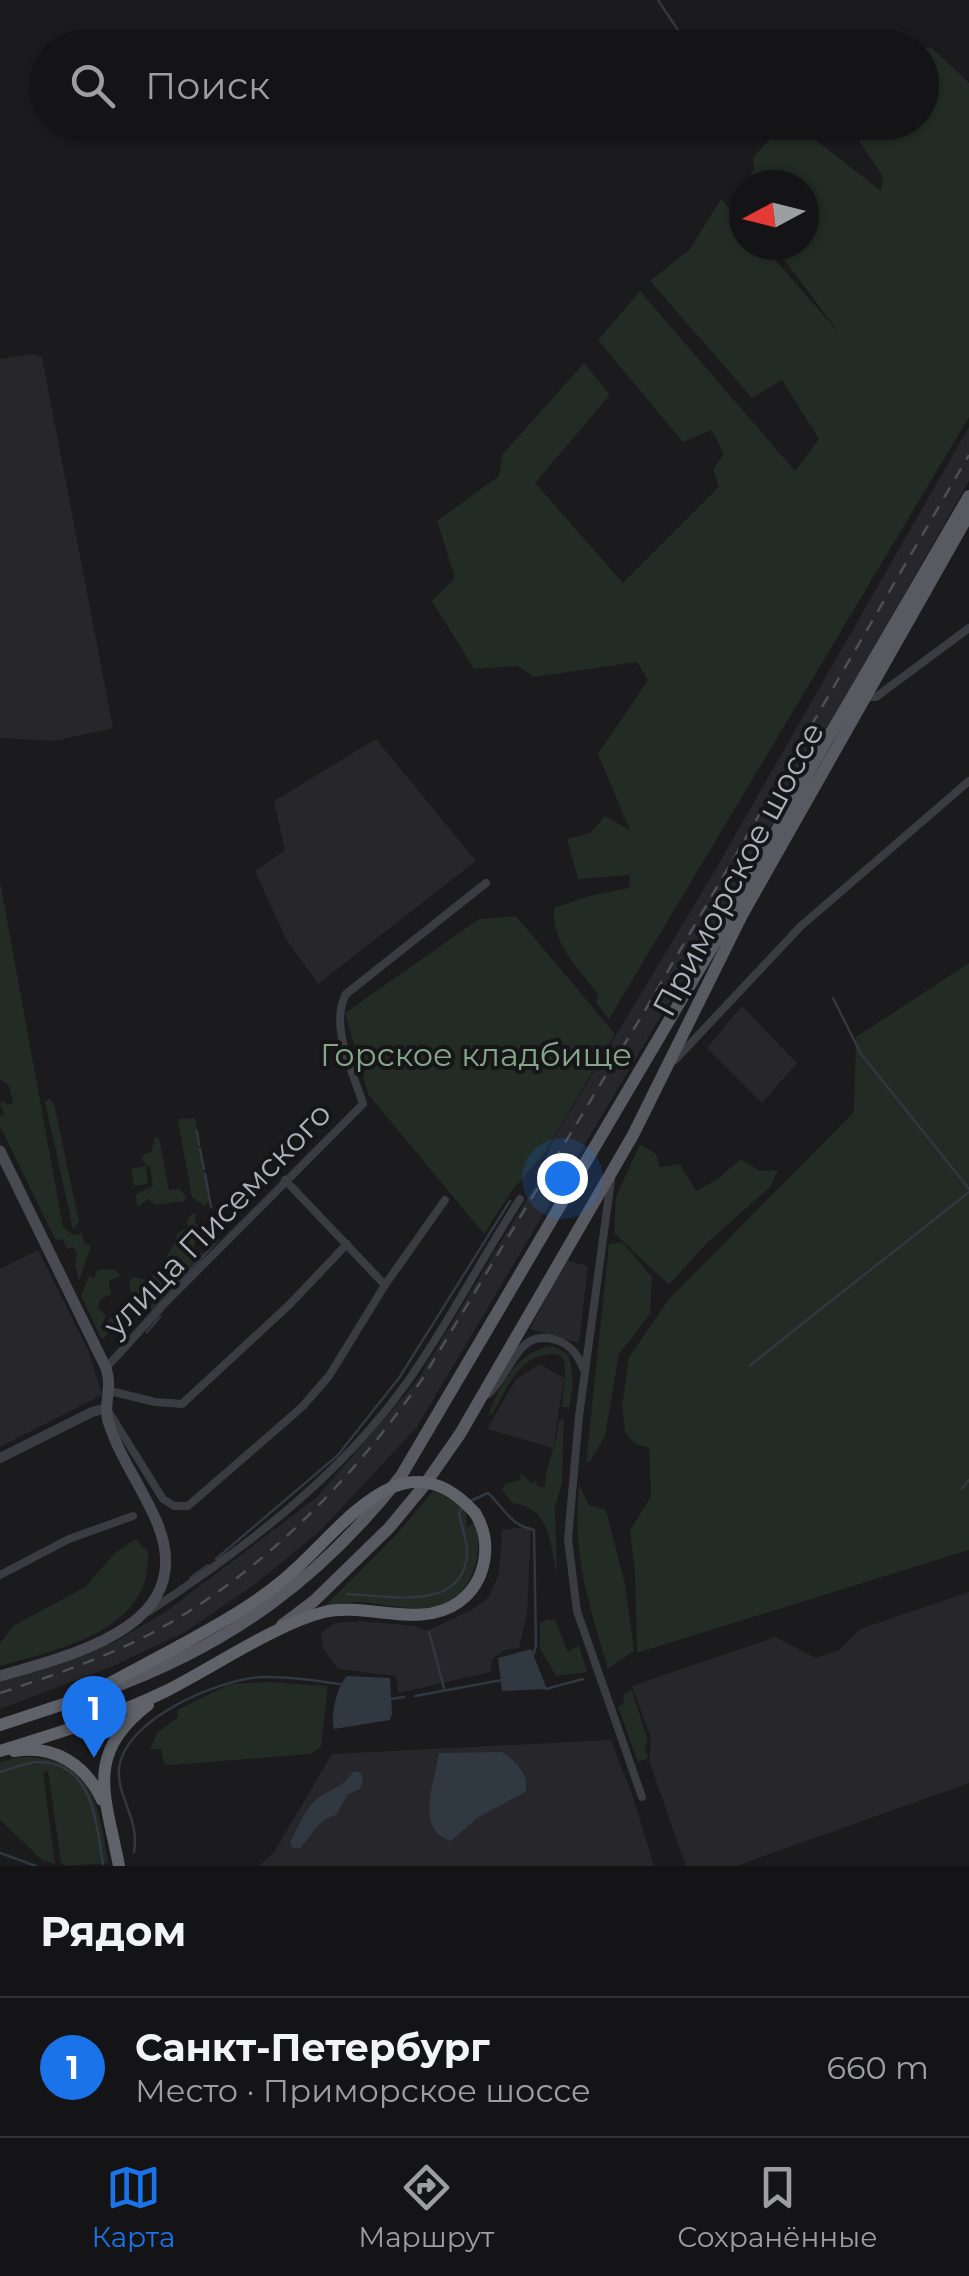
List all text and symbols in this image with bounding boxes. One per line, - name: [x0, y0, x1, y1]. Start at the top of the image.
- search box: [30, 30, 939, 140]
- icon: search: [65, 58, 120, 113]
- text: Поиск: [145, 62, 270, 109]
- north arrow: [729, 170, 819, 260]
- street label: Приморское шоссе: [644, 715, 832, 1023]
- park label: Горское кладбище: [320, 1035, 632, 1074]
- street label: улица Писемского: [94, 1094, 339, 1345]
- your location: [537, 1153, 588, 1204]
- pin: 1: [62, 1676, 126, 1758]
- text: Рядом: [40, 1905, 187, 1957]
- text: Санкт-Петербург: [135, 2024, 490, 2071]
- text: 1: [66, 2048, 79, 2087]
- text: 660 m: [827, 2048, 929, 2087]
- text: Место · Приморское шоссе: [135, 2071, 591, 2110]
- tab: Карта: [91, 2160, 175, 2254]
- tab: Маршрут: [358, 2160, 494, 2254]
- tab: Сохранённые: [677, 2160, 878, 2254]

